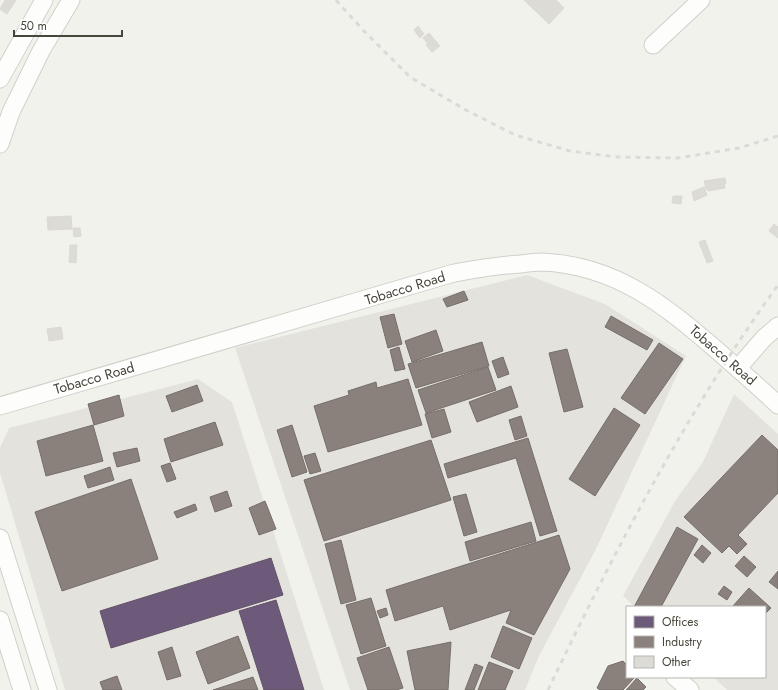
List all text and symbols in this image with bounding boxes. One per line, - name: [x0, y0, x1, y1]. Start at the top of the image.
- scale bar: [14, 12, 122, 38]
- text: 50 m: [20, 17, 47, 35]
- street label: Tobacco Road: [362, 266, 448, 310]
- street label: Tobacco Road: [685, 320, 761, 390]
- street label: Tobacco Road: [51, 357, 137, 399]
- legend: [626, 606, 766, 678]
- text: Offices: [662, 613, 698, 631]
- text: Industry: [662, 633, 703, 651]
- text: Other: [662, 653, 692, 671]

